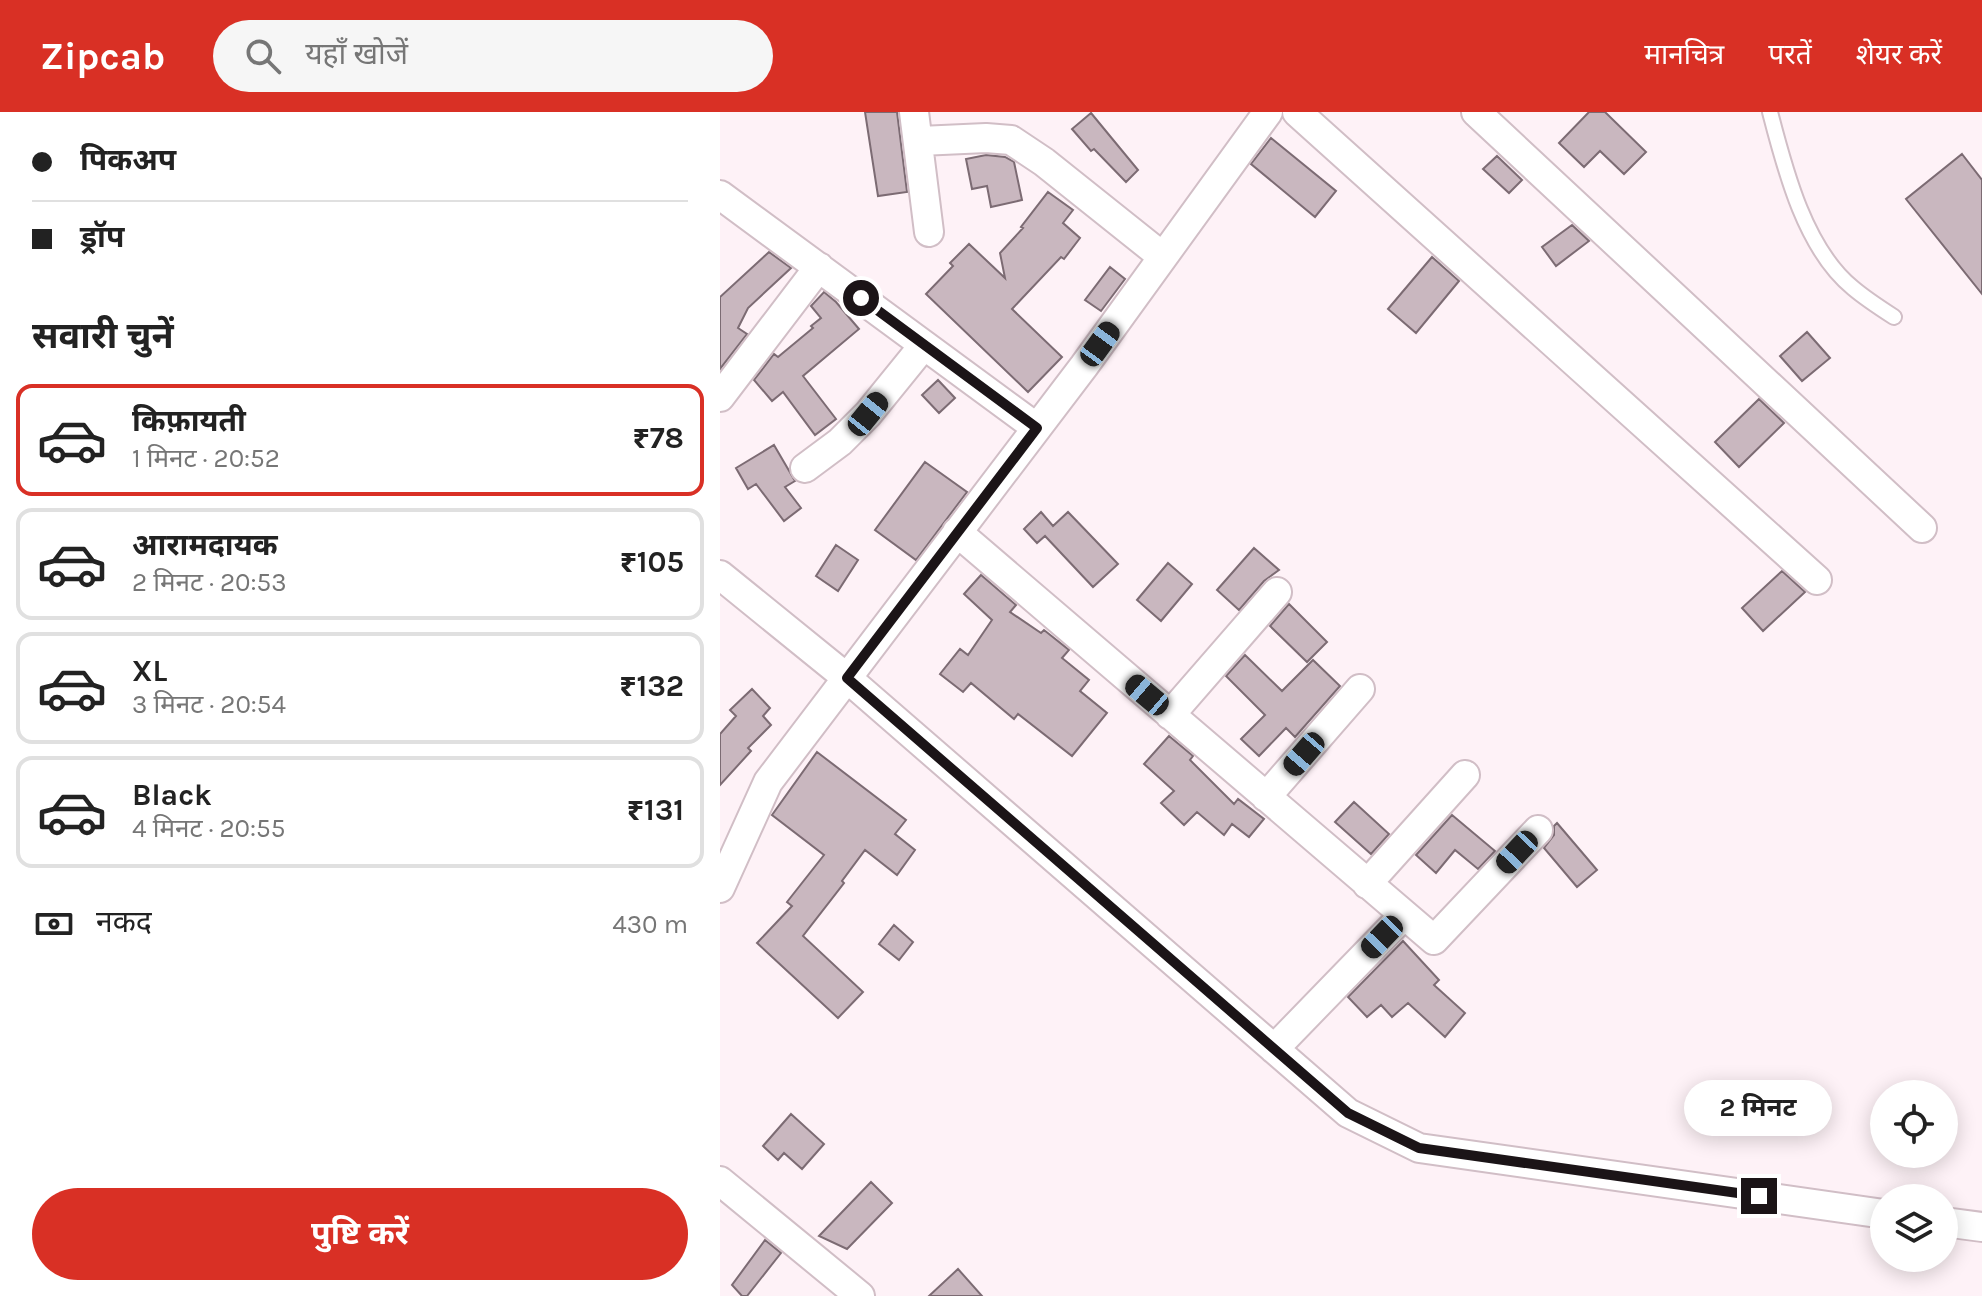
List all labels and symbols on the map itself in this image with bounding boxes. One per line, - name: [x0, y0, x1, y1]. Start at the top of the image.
- route start: [843, 280, 879, 316]
- car: [1076, 318, 1124, 370]
- car: [844, 388, 892, 440]
- car: [1121, 670, 1173, 720]
- car: [1279, 728, 1329, 780]
- car: [1492, 826, 1542, 878]
- car: [1357, 911, 1407, 963]
- callout: 2 मिनट: [1685, 1080, 1833, 1136]
- route end: [1741, 1178, 1777, 1214]

